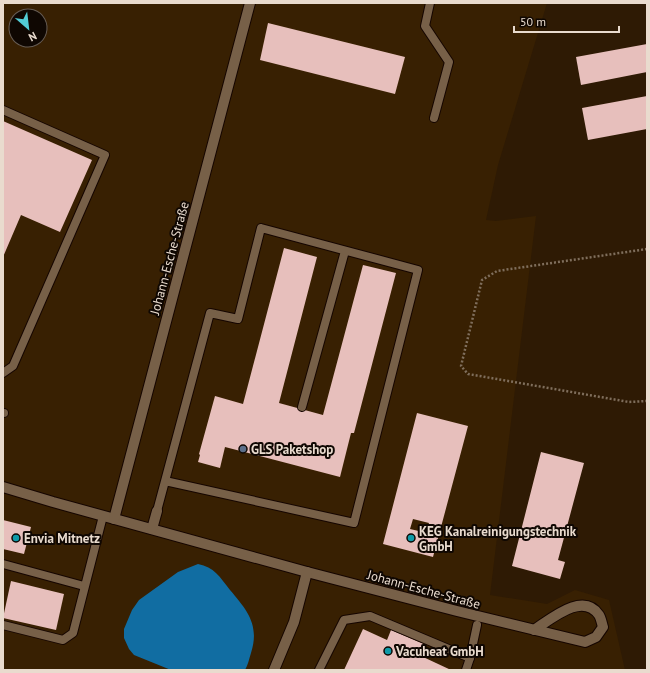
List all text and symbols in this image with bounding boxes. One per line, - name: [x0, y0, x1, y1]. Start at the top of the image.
- north arrow: [8, 8, 48, 48]
- scale bar: [514, 8, 619, 34]
- text: 50 m: [520, 14, 546, 29]
- text: N: [26, 29, 39, 45]
- street label: Johann-Esche-Straße: [146, 200, 193, 318]
- place label: GLS Paketshop: [251, 441, 333, 458]
- marker: GLS Paketshop: [238, 444, 248, 454]
- place label: KEG Kanalreinigungstechnik GmbH: [419, 523, 577, 555]
- place label: Envia Mitnetz: [24, 530, 100, 547]
- marker: Envia Mitnetz: [11, 533, 21, 543]
- marker: KEG Kanalreinigungstechnik GmbH: [406, 533, 416, 543]
- street label: Johann-Esche-Straße: [364, 566, 482, 613]
- place label: Vacuheat GmbH: [395, 643, 484, 660]
- marker: Vacuheat GmbH: [383, 646, 393, 656]

